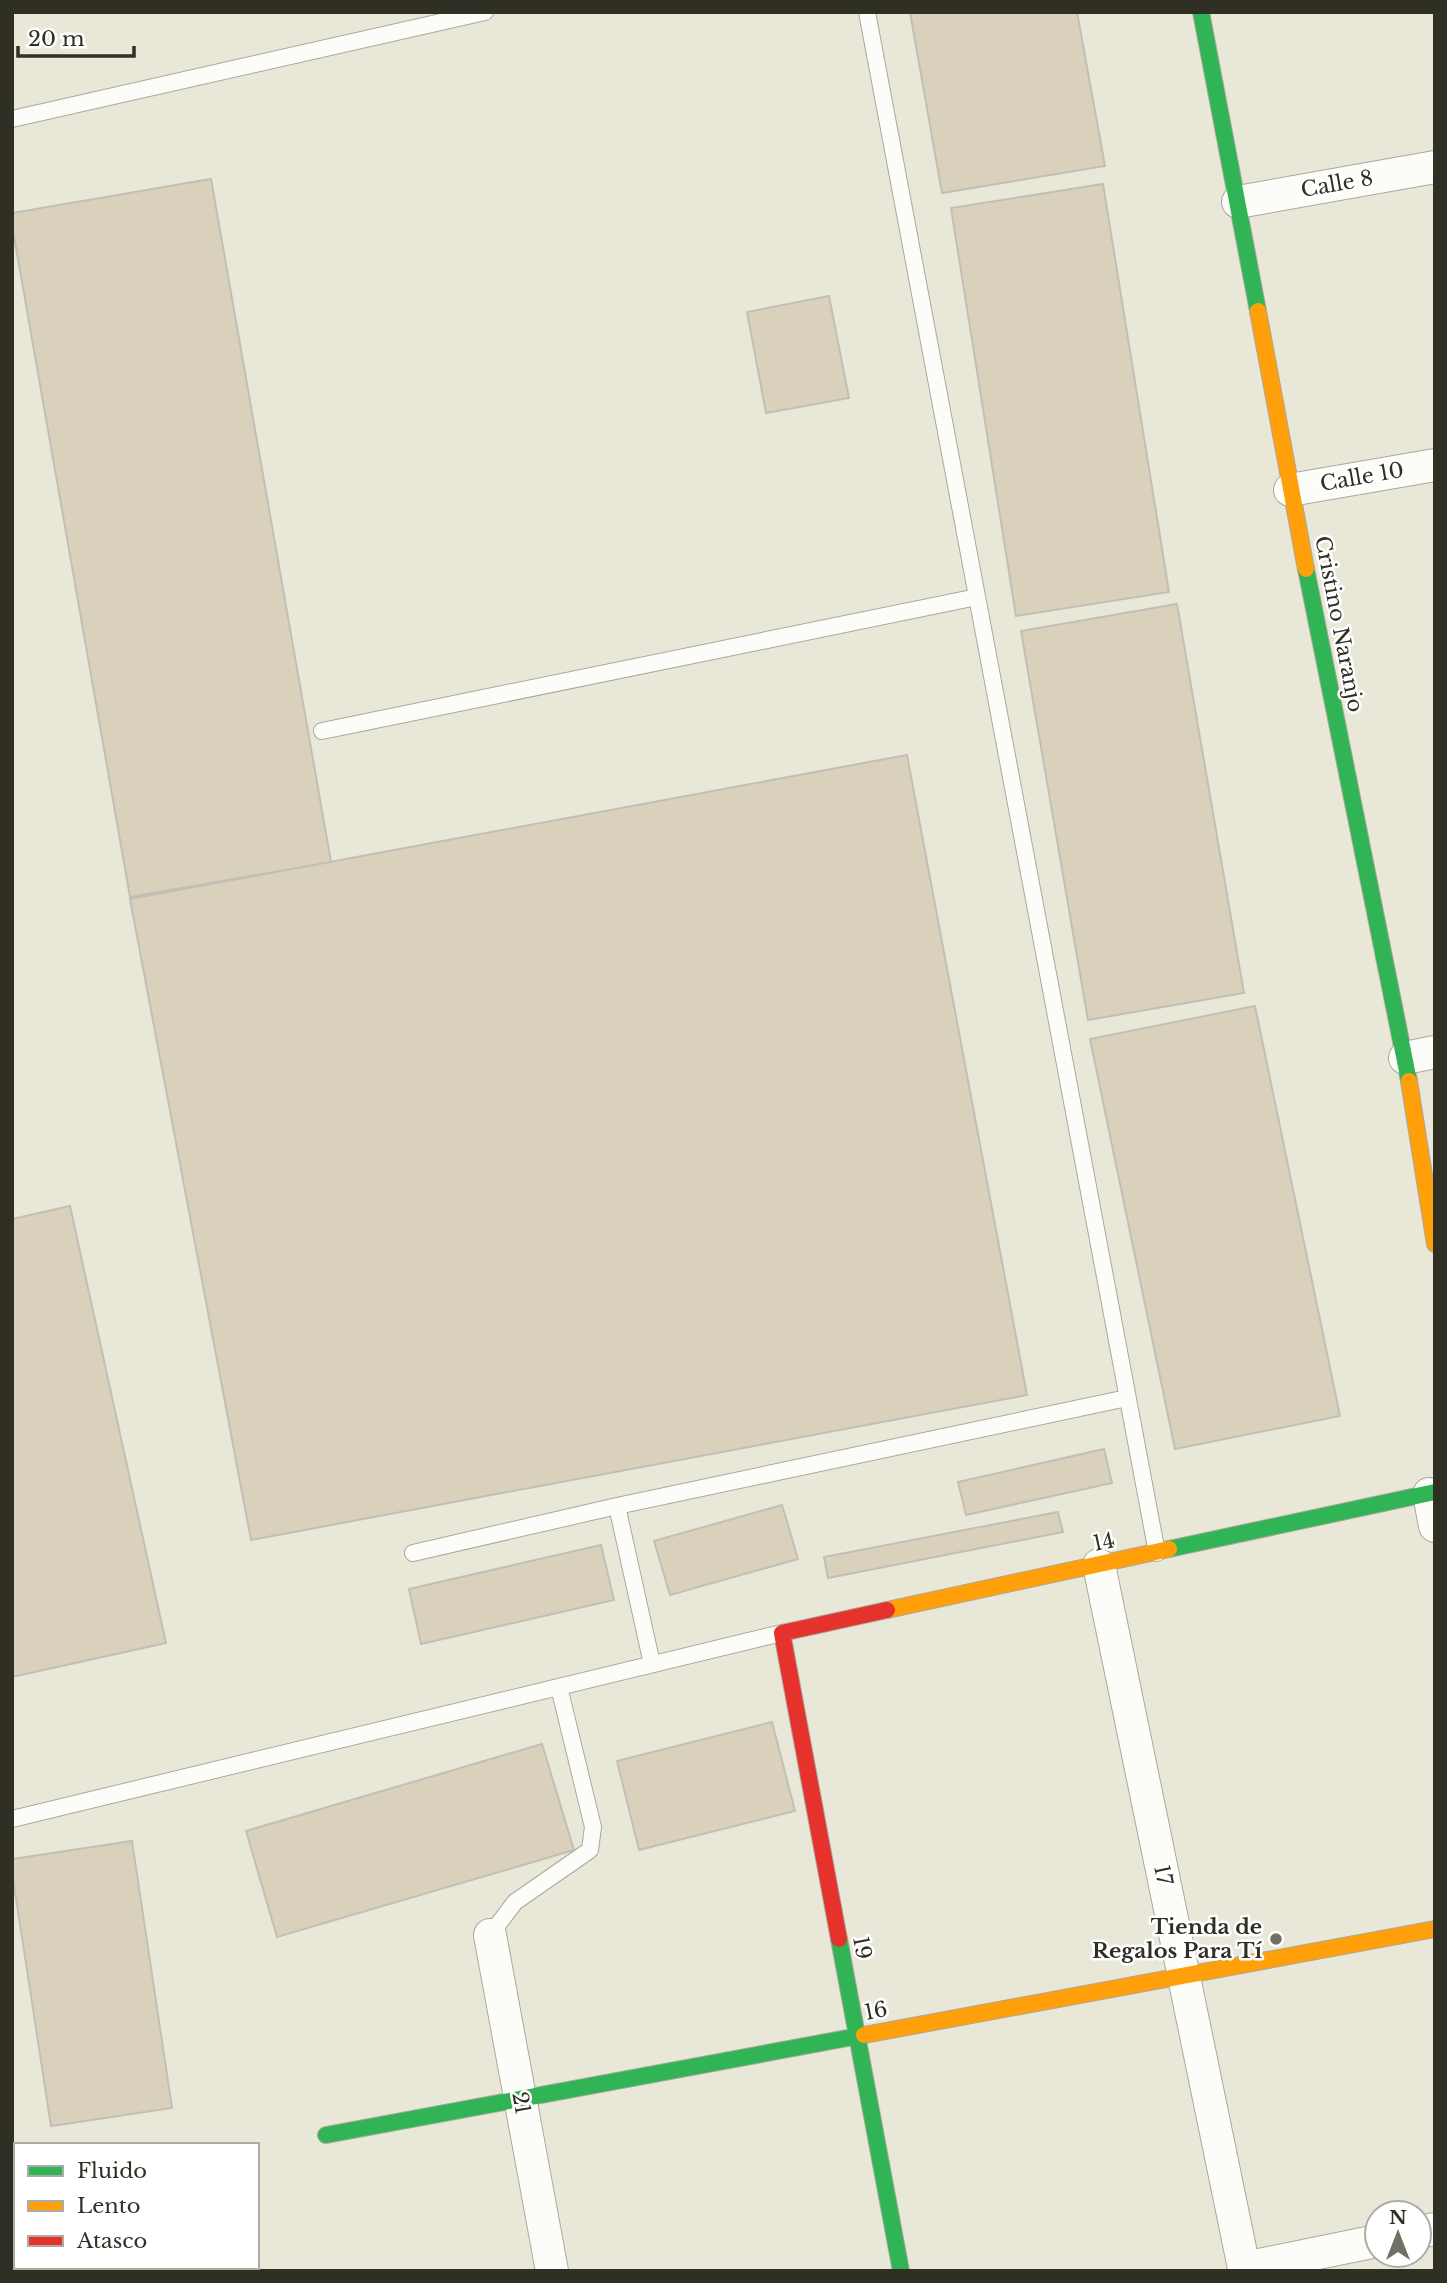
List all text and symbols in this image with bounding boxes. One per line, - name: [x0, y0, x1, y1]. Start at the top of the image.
- scale bar: [18, 14, 133, 58]
- text: 20 m: [28, 26, 85, 52]
- street label: Calle 8: [1299, 165, 1375, 203]
- street label: Calle 10: [1318, 457, 1406, 497]
- street label: Cristino Naranjo: [1309, 534, 1369, 714]
- street label: 14: [1091, 1527, 1117, 1557]
- street label: 17: [1148, 1863, 1178, 1888]
- place label: Tienda de Regalos Para Tí: [1092, 1914, 1262, 1964]
- marker: Tienda de Regalos Para Tí: [1268, 1931, 1284, 1947]
- street label: 19: [847, 1934, 877, 1962]
- street label: 16: [862, 1996, 890, 2026]
- street label: 21: [506, 2090, 536, 2116]
- legend: [14, 2143, 259, 2269]
- text: Fluido: [77, 2158, 147, 2184]
- text: Lento: [77, 2193, 140, 2219]
- north arrow: [1363, 2199, 1433, 2269]
- text: N: [1389, 2206, 1407, 2229]
- text: Atasco: [76, 2228, 147, 2254]

